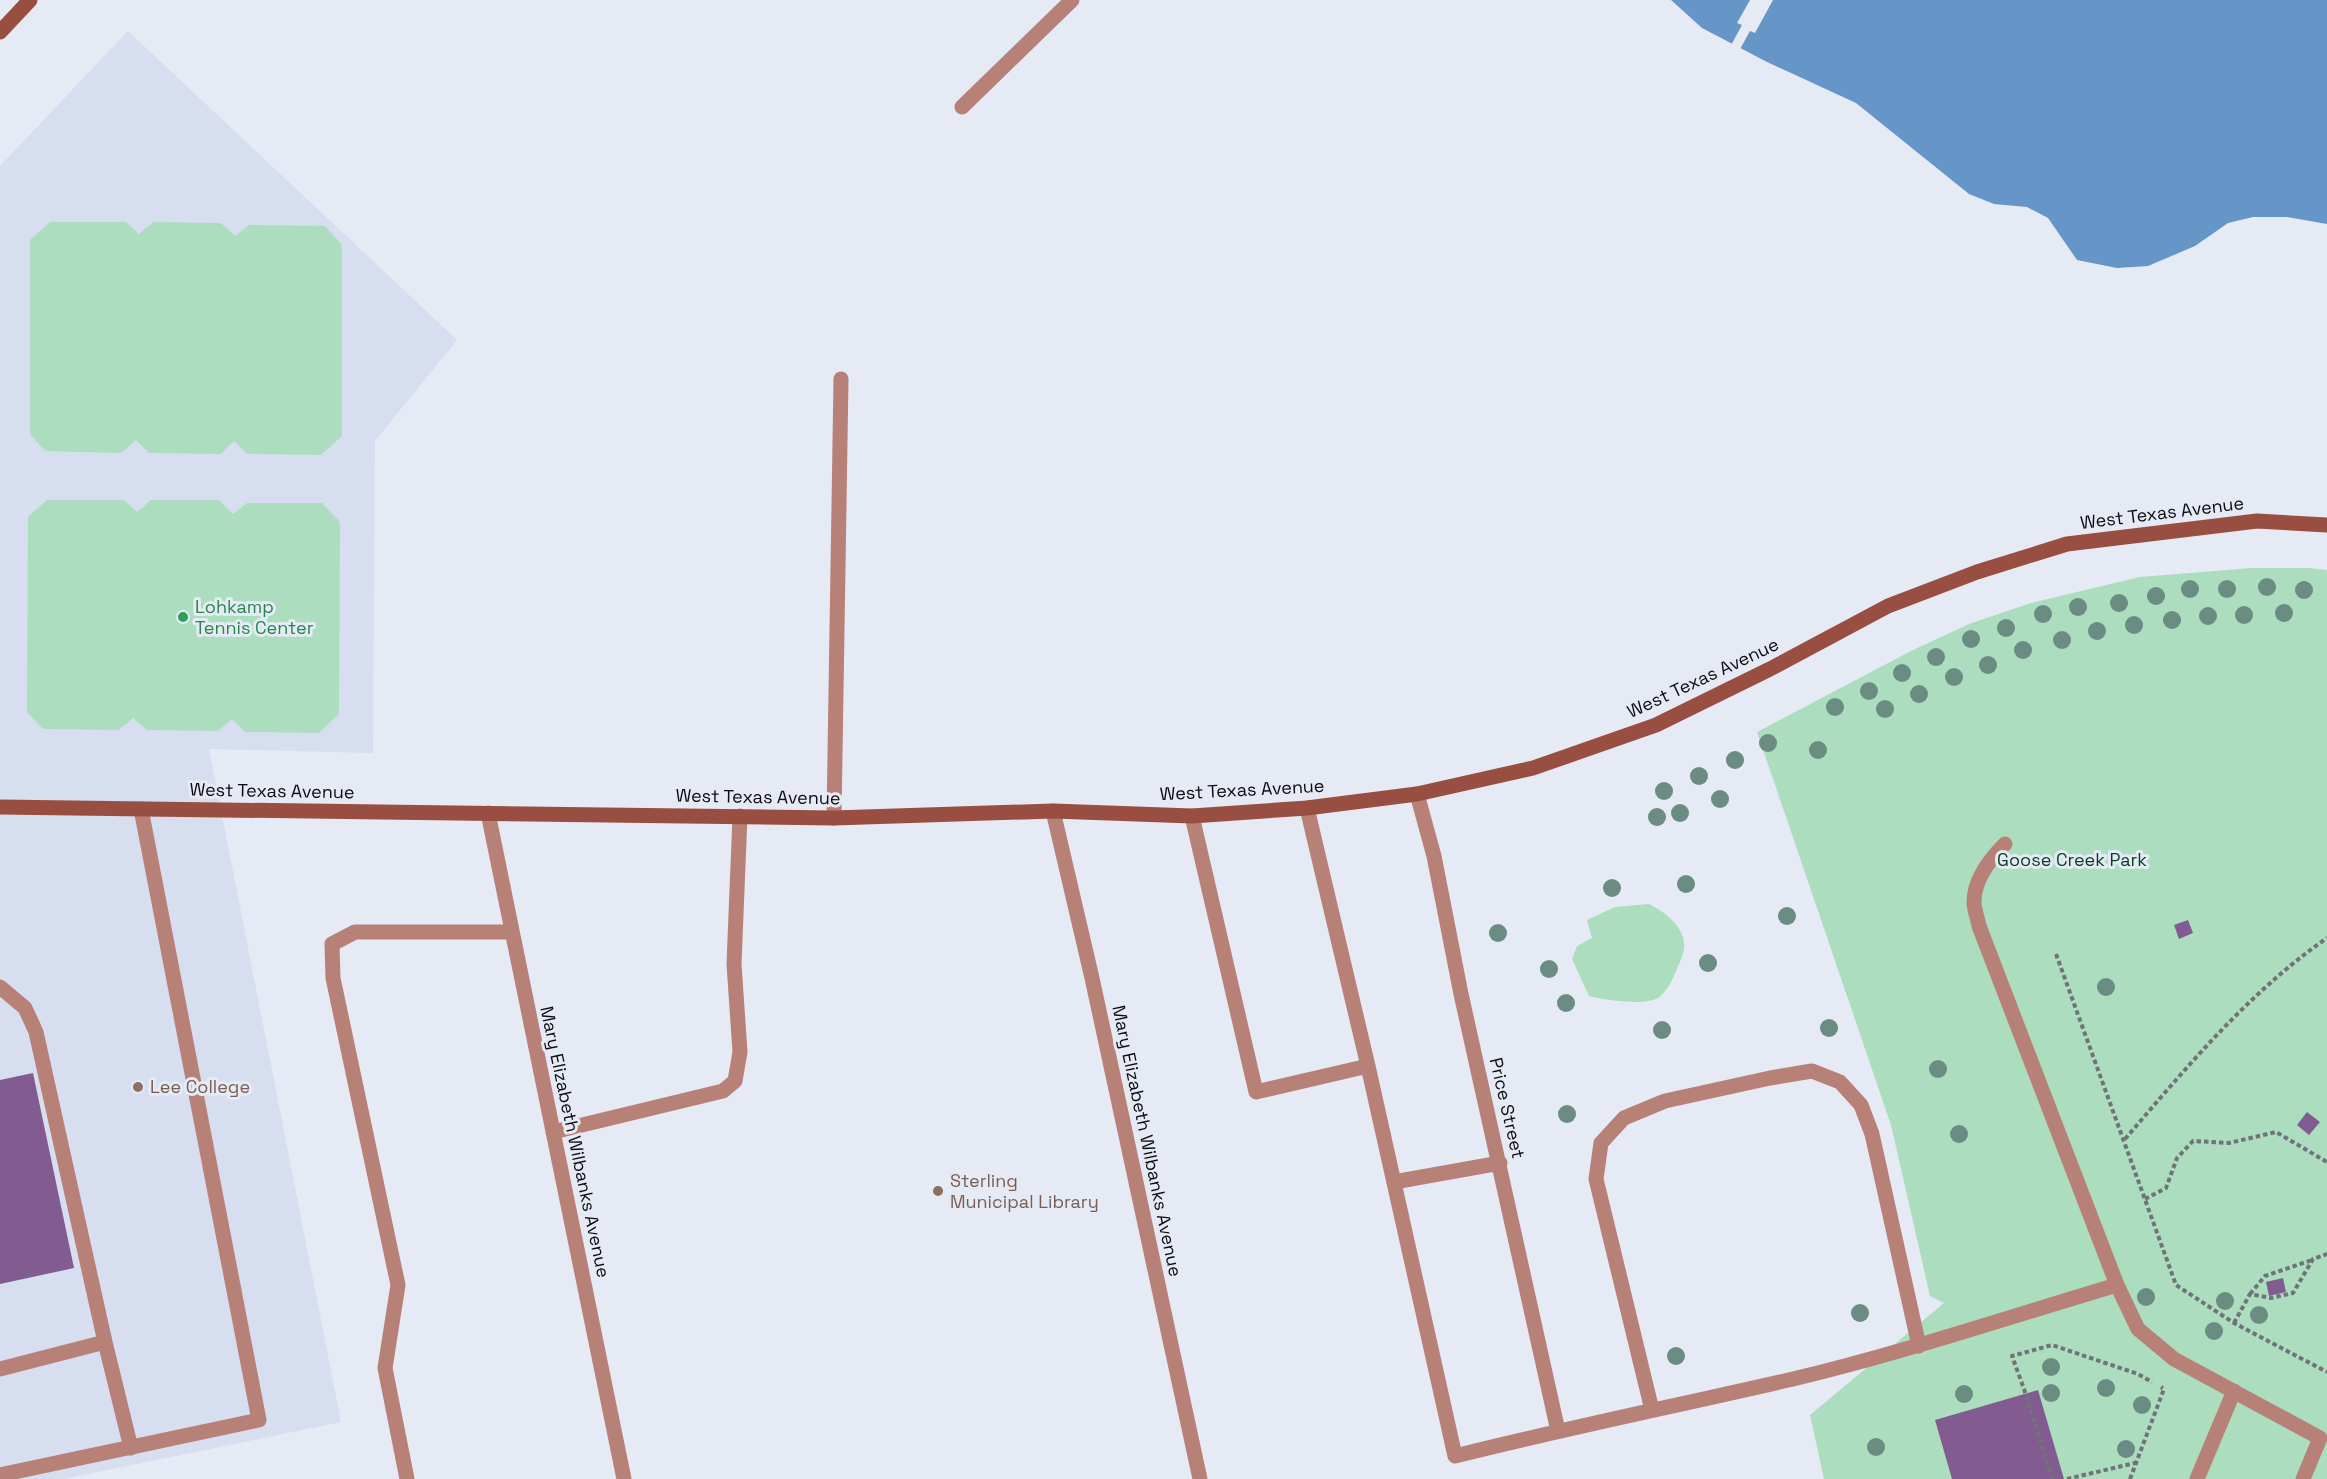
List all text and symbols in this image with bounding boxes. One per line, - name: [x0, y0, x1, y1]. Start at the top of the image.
- street label: West Texas Avenue: [2079, 491, 2245, 534]
- place label: Lohkamp Tennis Center: [195, 595, 314, 639]
- marker: Lohkamp Tennis Center: [176, 610, 190, 624]
- street label: West Texas Avenue: [1623, 632, 1782, 723]
- street label: West Texas Avenue: [1159, 774, 1325, 805]
- street label: West Texas Avenue: [189, 778, 355, 803]
- street label: West Texas Avenue: [675, 784, 841, 809]
- park label: Goose Creek Park: [1997, 848, 2147, 871]
- street label: Mary Elizabeth Wilbanks Avenue: [1107, 1003, 1188, 1279]
- street label: Mary Elizabeth Wilbanks Avenue: [535, 1004, 616, 1280]
- street label: Price Street: [1485, 1055, 1530, 1161]
- place label: Lee College: [150, 1075, 250, 1098]
- marker: Lee College: [131, 1080, 145, 1094]
- place label: Sterling Municipal Library: [950, 1169, 1099, 1213]
- marker: Sterling Municipal Library: [931, 1184, 945, 1198]

